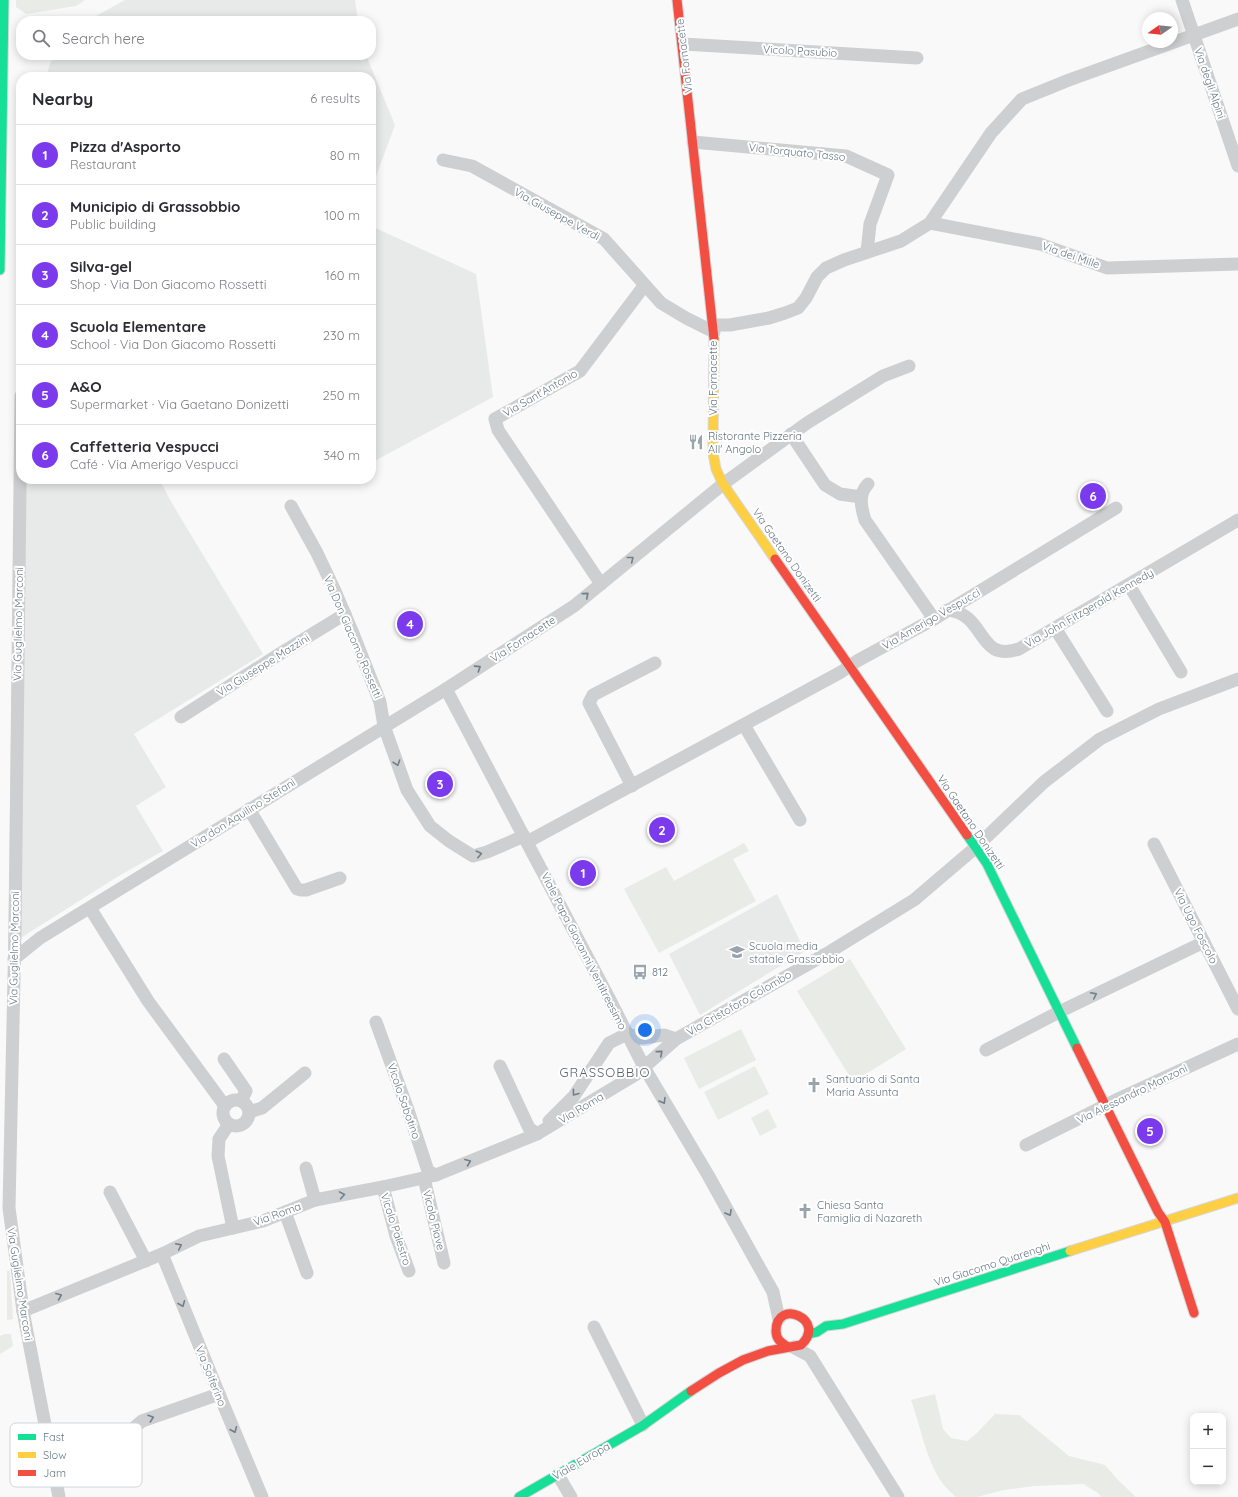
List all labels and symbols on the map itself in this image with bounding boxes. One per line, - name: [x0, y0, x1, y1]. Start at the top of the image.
- north arrow: [1142, 12, 1178, 48]
- street label: Via Fornacette: [672, 18, 696, 94]
- street label: Vicolo Pasubio: [763, 42, 838, 60]
- street label: Via degli Alpini: [1191, 46, 1229, 120]
- street label: Via Torquato Tasso: [748, 140, 847, 164]
- street label: Via Giuseppe Verdi: [512, 185, 602, 243]
- street label: Via dei Mille: [1040, 239, 1102, 271]
- street label: Via Fornacette: [706, 341, 720, 415]
- street label: Via Sant'Antonio: [500, 366, 580, 420]
- place label: Ristorante Pizzeria All' Angolo: [708, 429, 802, 456]
- restaurant icon: Ristorante Pizzeria All' Angolo: [687, 433, 705, 451]
- pin: 6: [1080, 481, 1106, 511]
- street label: Via Gaetano Donizetti: [749, 506, 825, 604]
- one-way arrow: [626, 557, 634, 564]
- street label: Via John Fitzgerald Kennedy: [1022, 565, 1156, 651]
- street label: Via Guglielmo Marconi: [10, 567, 26, 681]
- street label: Via Don Giacomo Rossetti: [321, 573, 385, 701]
- street label: Via Amerigo Vespucci: [880, 585, 982, 653]
- one-way arrow: [582, 593, 589, 600]
- pin: 4: [397, 609, 423, 639]
- street label: Via Fornacette: [488, 613, 558, 665]
- street label: Via Giuseppe Mazzini: [214, 631, 312, 699]
- one-way arrow: [474, 665, 481, 672]
- one-way arrow: [393, 759, 401, 766]
- pin: 3: [427, 769, 453, 799]
- street label: Via Gaetano Donizetti: [934, 772, 1008, 872]
- street label: Via don Aquilino Stefani: [188, 775, 298, 851]
- pin: 2: [649, 815, 675, 845]
- one-way arrow: [475, 850, 482, 859]
- pin: 1: [570, 858, 596, 888]
- street label: Viale Papa Giovanni Ventitreesimo: [538, 870, 630, 1032]
- street label: Via Ugo Foscolo: [1171, 886, 1221, 966]
- street label: Via Guglielmo Marconi: [6, 891, 22, 1005]
- place label: Scuola media statale Grassobbio: [749, 939, 845, 966]
- school or university icon: Scuola media statale Grassobbio: [728, 943, 746, 961]
- bus stop icon: 812: [631, 963, 649, 981]
- place label: 812: [652, 965, 668, 979]
- street label: Via Cristoforo Colombo: [684, 967, 794, 1039]
- one-way arrow: [1090, 992, 1097, 1000]
- your location: [635, 1020, 655, 1040]
- one-way arrow: [655, 1050, 663, 1058]
- street label: Vicolo Sabotino: [384, 1061, 424, 1141]
- street label: Via Alessandro Manzoni: [1074, 1061, 1190, 1127]
- district label: GRASSOBBIO: [560, 1064, 650, 1080]
- place label: Santuario di Santa Maria Assunta: [826, 1072, 920, 1099]
- church icon: Santuario di Santa Maria Assunta: [805, 1076, 823, 1094]
- street label: Via Roma: [556, 1089, 606, 1127]
- one-way arrow: [573, 1089, 580, 1096]
- one-way arrow: [659, 1097, 666, 1104]
- pin: 5: [1137, 1116, 1163, 1146]
- one-way arrow: [464, 1159, 471, 1167]
- street label: Vicolo Piave: [420, 1188, 448, 1252]
- one-way arrow: [339, 1191, 345, 1200]
- street label: Vicolo Palestro: [378, 1191, 414, 1267]
- place label: Chiesa Santa Famiglia di Nazareth: [817, 1198, 922, 1225]
- street label: Via Roma: [251, 1199, 303, 1229]
- church icon: Chiesa Santa Famiglia di Nazareth: [796, 1202, 814, 1220]
- one-way arrow: [724, 1209, 731, 1216]
- street label: Via Guglielmo Marconi: [4, 1227, 36, 1341]
- street label: Via Giacomo Quarenghi: [932, 1239, 1052, 1289]
- one-way arrow: [175, 1243, 182, 1251]
- one-way arrow: [54, 1293, 62, 1301]
- one-way arrow: [177, 1300, 185, 1307]
- street label: Via Solferino: [193, 1344, 230, 1409]
- one-way arrow: [148, 1414, 155, 1423]
- legend: [10, 1423, 142, 1487]
- one-way arrow: [229, 1426, 237, 1434]
- text: Fast: [43, 1430, 65, 1444]
- street label: Viale Europa: [550, 1439, 612, 1483]
- text: Slow: [43, 1448, 67, 1462]
- text: Jam: [43, 1466, 66, 1480]

